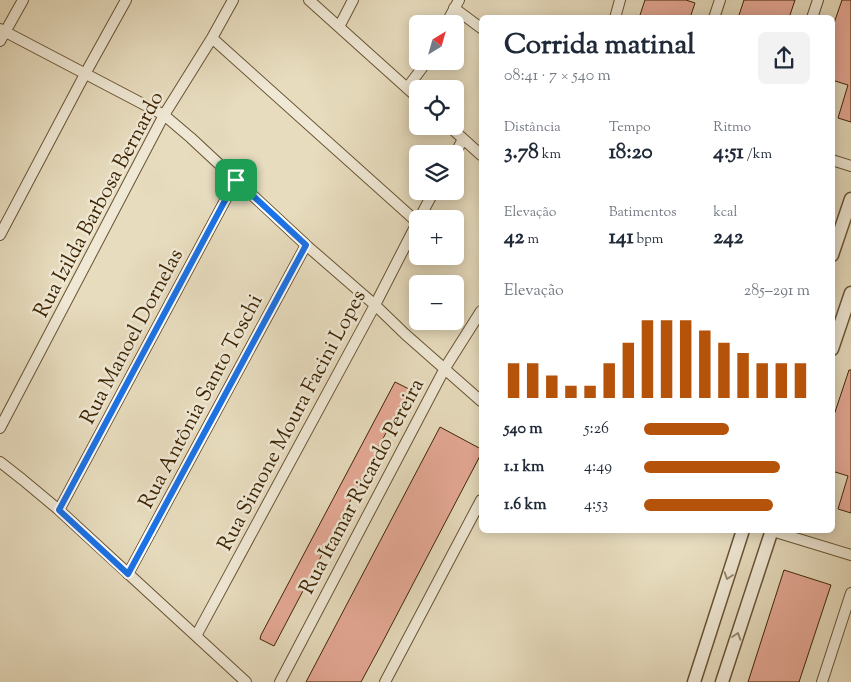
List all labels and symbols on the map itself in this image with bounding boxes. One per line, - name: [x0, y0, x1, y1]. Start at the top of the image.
- north arrow: [409, 15, 464, 70]
- street label: Rua Izilda Barbosa Bernardo: [27, 86, 172, 323]
- pin: [215, 159, 257, 201]
- street label: Rua Manoel Dornelas: [74, 244, 192, 430]
- street label: Rua Simone Moura Facini Lopes: [211, 285, 374, 557]
- street label: Rua Antônia Santo Toschi: [132, 289, 271, 515]
- street label: Rua Itamar Ricardo Pereira: [293, 373, 433, 600]
- one-way arrow: [724, 572, 734, 580]
- one-way arrow: [732, 632, 742, 640]

